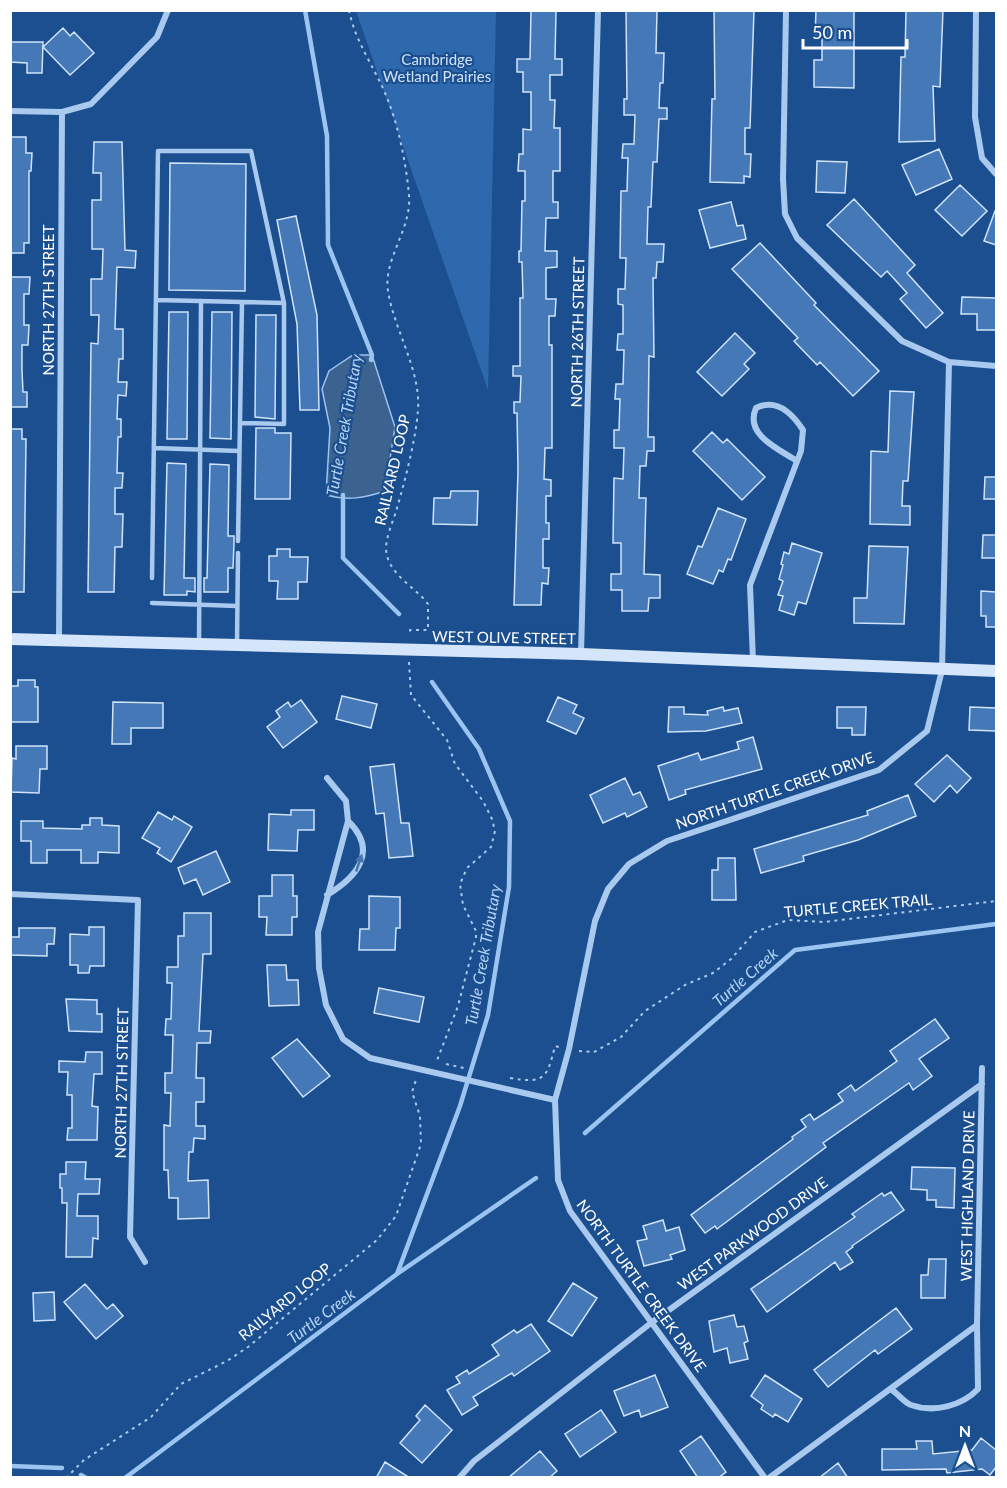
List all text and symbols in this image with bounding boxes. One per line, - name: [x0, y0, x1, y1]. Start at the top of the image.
- scale bar: [803, 12, 906, 50]
- text: 50 m: [812, 21, 852, 43]
- park label: Cambridge Wetland Prairies: [383, 50, 491, 85]
- street label: NORTH 27TH STREET: [39, 224, 57, 375]
- street label: NORTH 26TH STREET: [567, 256, 587, 408]
- water label: Turtle Creek Tributary: [322, 352, 365, 497]
- street label: RAILYARD LOOP: [371, 413, 414, 527]
- street label: WEST OLIVE STREET: [432, 627, 576, 647]
- street label: NORTH TURTLE CREEK DRIVE: [673, 748, 876, 833]
- one-way arrow: [355, 854, 365, 872]
- water label: Turtle Creek Tributary: [461, 882, 504, 1027]
- street label: TURTLE CREEK TRAIL: [783, 890, 933, 920]
- water label: Turtle Creek: [708, 943, 781, 1010]
- street label: NORTH 27TH STREET: [111, 1007, 131, 1159]
- street label: WEST HIGHLAND DRIVE: [957, 1110, 977, 1282]
- street label: WEST PARKWOOD DRIVE: [674, 1173, 831, 1294]
- street label: NORTH TURTLE CREEK DRIVE: [573, 1196, 710, 1375]
- street label: RAILYARD LOOP: [235, 1259, 334, 1344]
- water label: Turtle Creek: [283, 1284, 359, 1347]
- north arrow: [935, 1416, 995, 1476]
- text: N: [959, 1421, 971, 1440]

